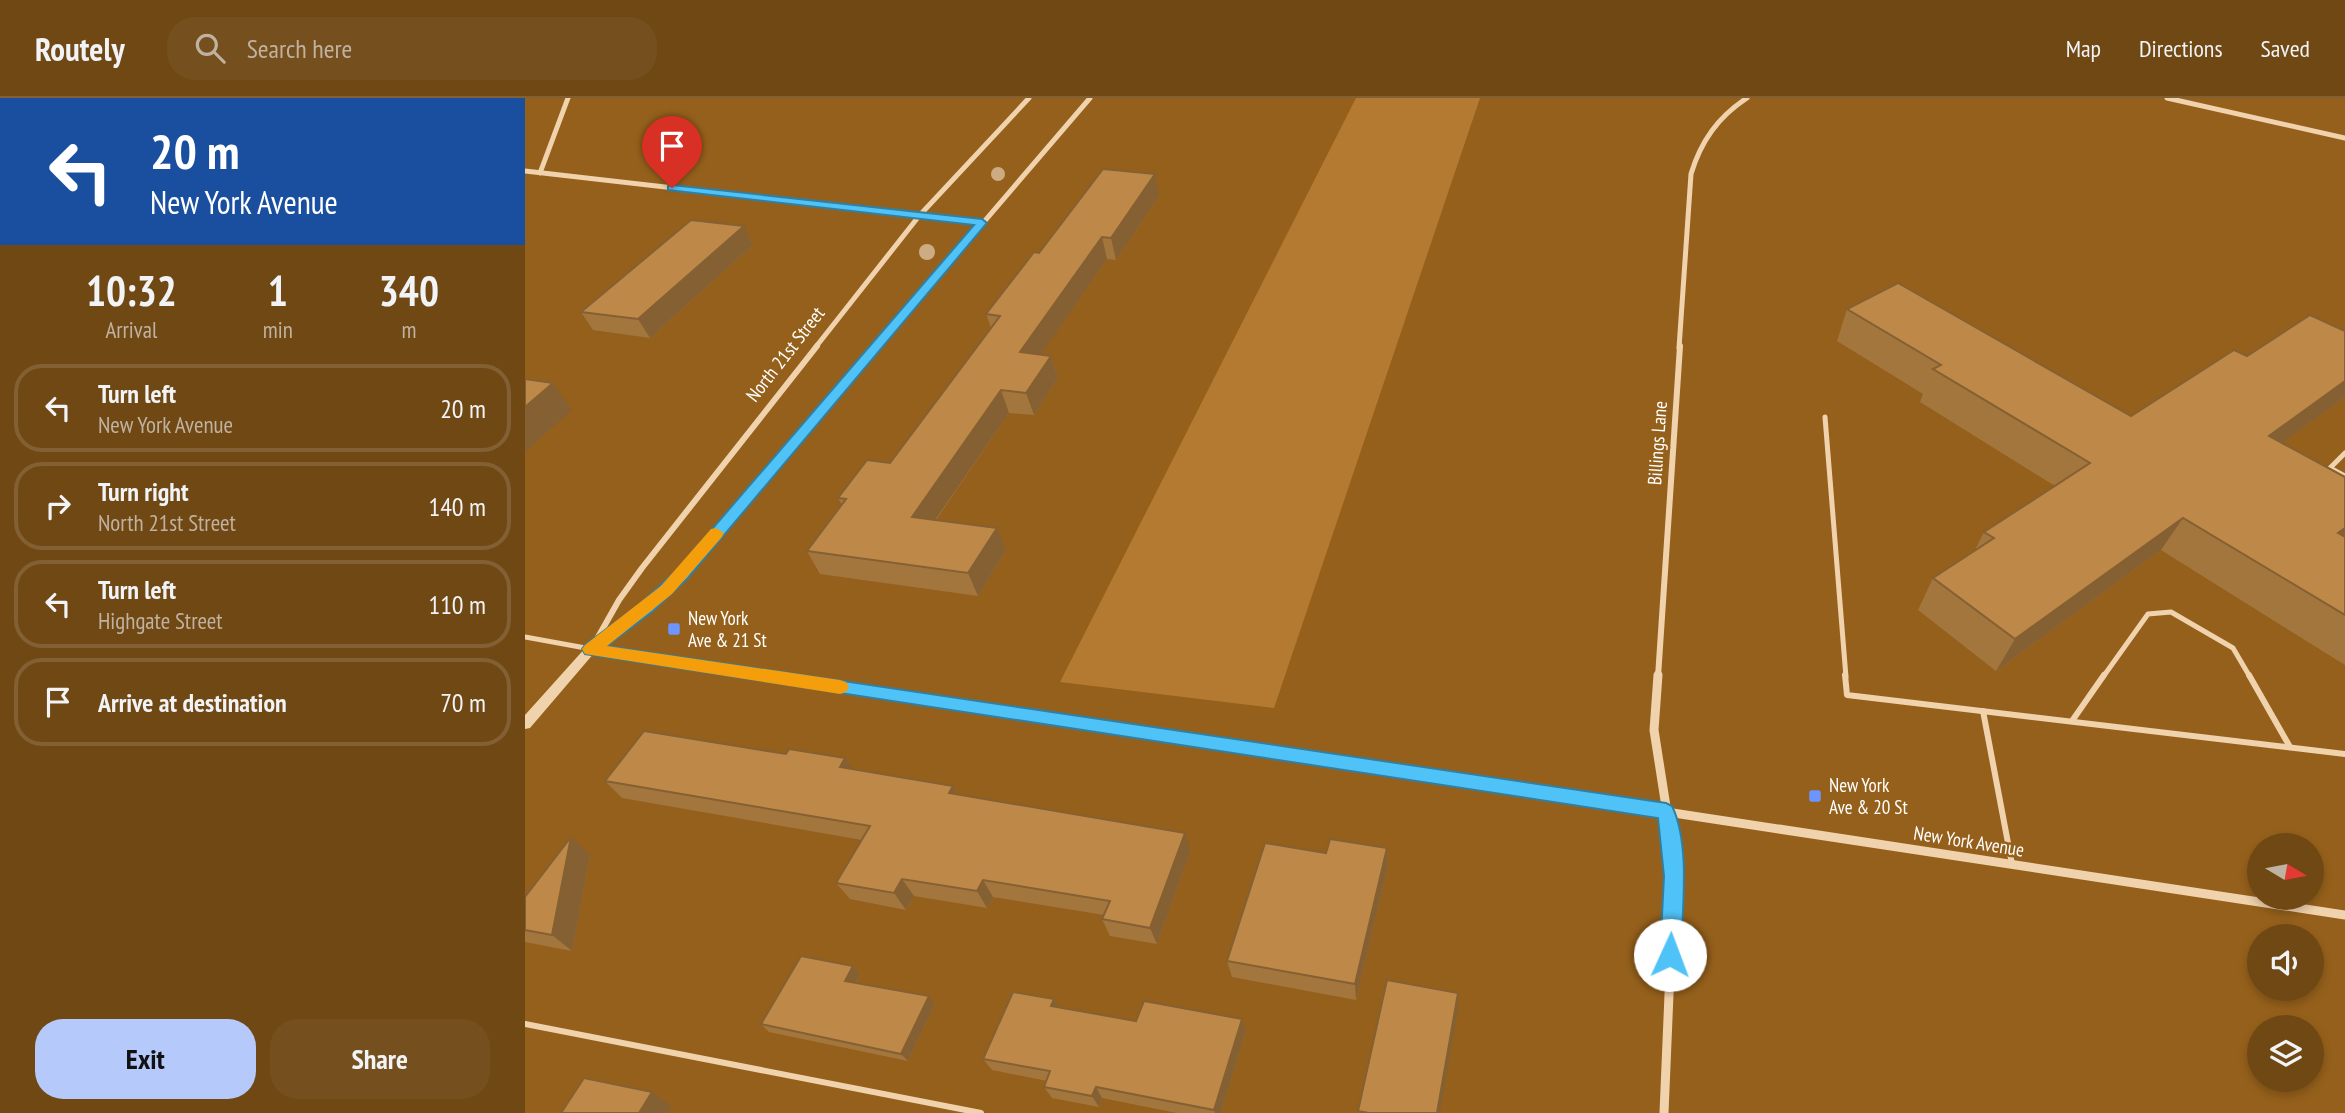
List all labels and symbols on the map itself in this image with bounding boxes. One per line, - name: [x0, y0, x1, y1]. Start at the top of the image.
- pin: [642, 116, 702, 188]
- street label: North 21st Street: [741, 301, 830, 406]
- street label: Billings Lane: [1642, 400, 1672, 486]
- place label: New York Ave & 21 St: [688, 606, 767, 652]
- marker: New York Ave & 21 St: [666, 621, 682, 637]
- place label: New York Ave & 20 St: [1829, 773, 1908, 819]
- marker: New York Ave & 20 St: [1807, 788, 1823, 804]
- street label: New York Avenue: [1912, 820, 2026, 862]
- north arrow: [2247, 833, 2324, 910]
- position arrow: [1633, 918, 1707, 992]

